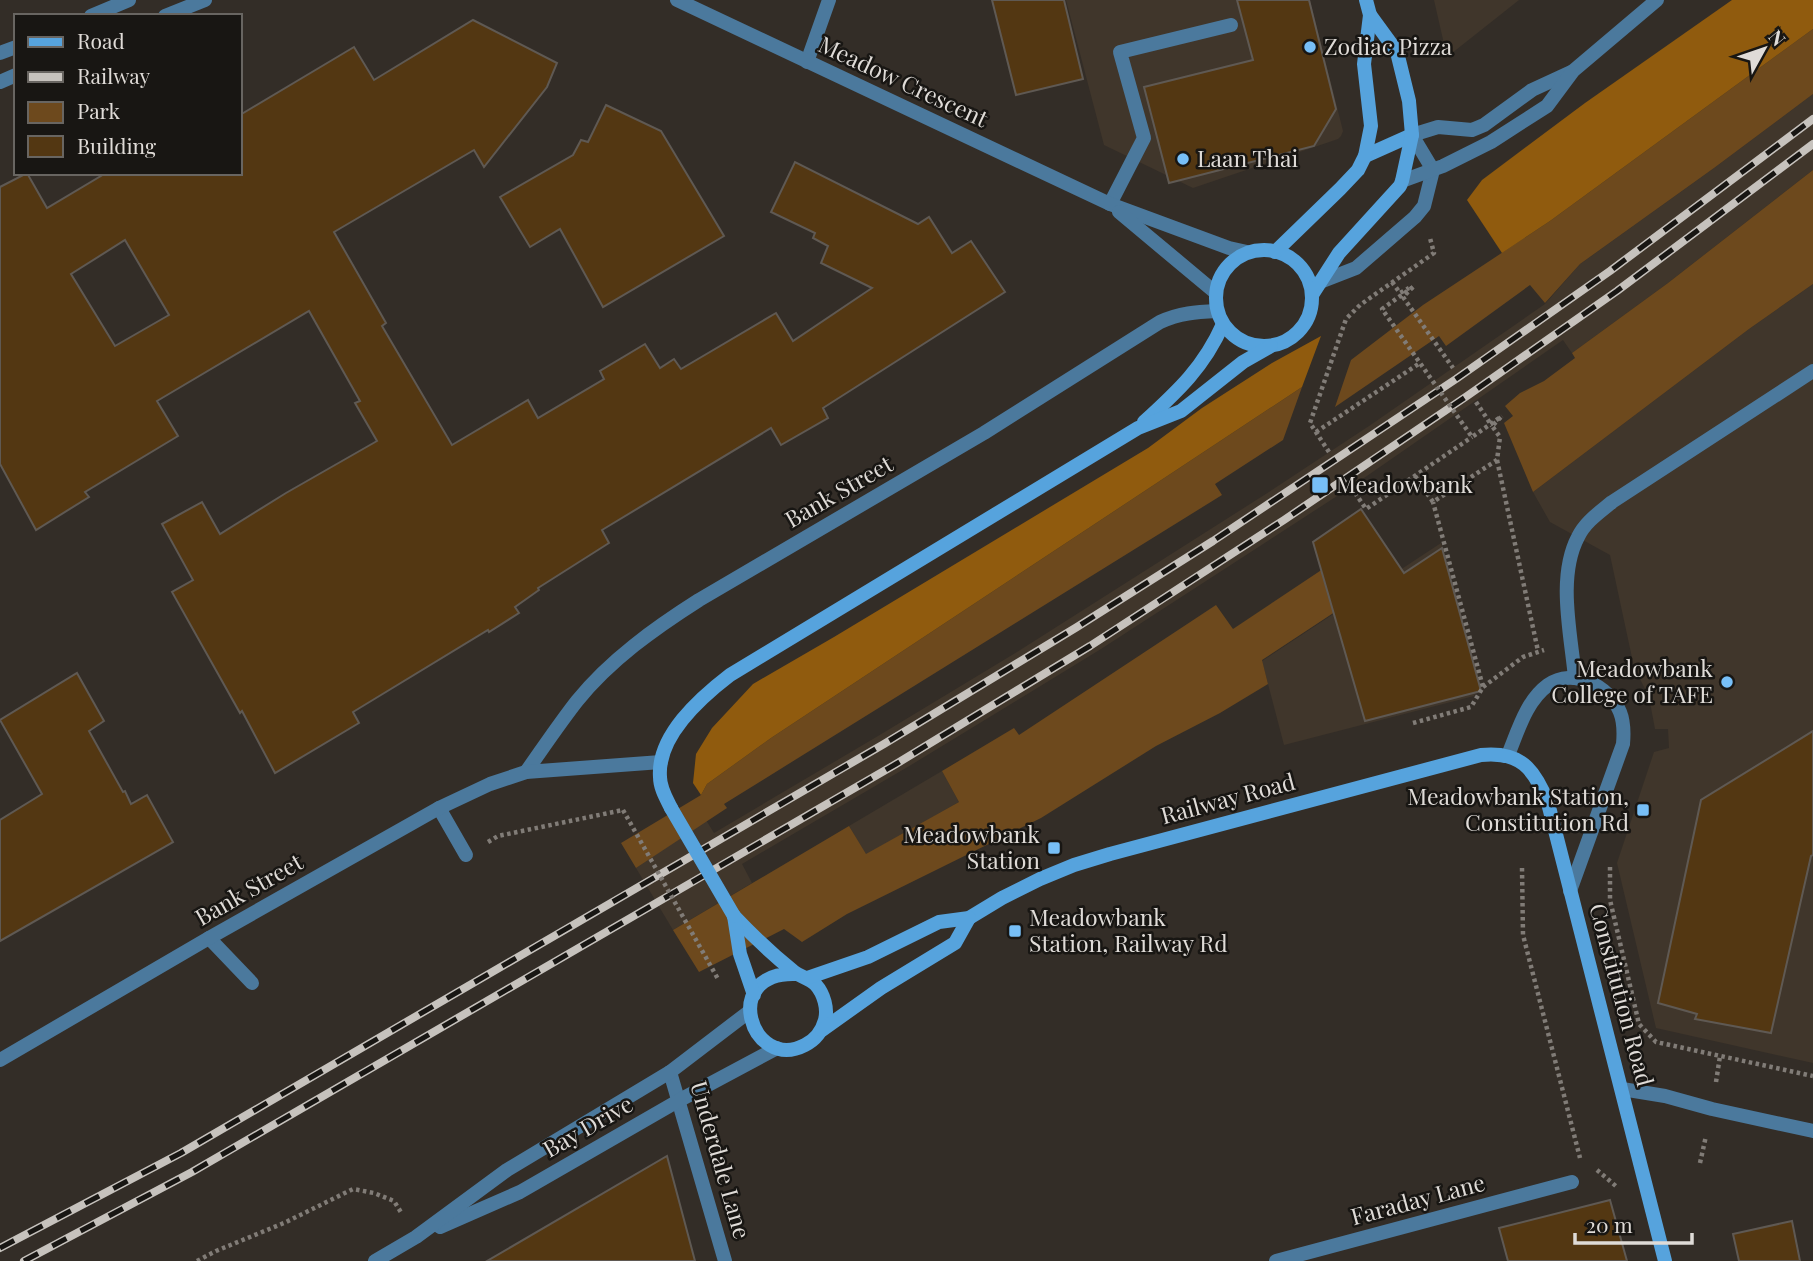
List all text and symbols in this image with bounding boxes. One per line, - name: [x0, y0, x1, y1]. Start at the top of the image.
- legend: [14, 14, 242, 175]
- north arrow: [1729, 14, 1799, 84]
- text: N: [1763, 24, 1792, 51]
- text: Road: [77, 26, 125, 54]
- street label: Meadow Crescent: [814, 28, 994, 134]
- place label: Zodiac Pizza: [1324, 30, 1453, 61]
- marker: Zodiac Pizza: [1302, 39, 1318, 55]
- text: Railway: [77, 61, 151, 89]
- text: Park: [77, 96, 121, 124]
- text: Building: [77, 131, 156, 159]
- place label: Laan Thai: [1197, 142, 1298, 173]
- marker: Laan Thai: [1175, 151, 1191, 167]
- street label: Bank Street: [779, 447, 898, 534]
- place label: Meadowbank: [1336, 468, 1473, 499]
- marker: Meadowbank: [1310, 475, 1330, 495]
- place label: Meadowbank College of TAFE: [1551, 652, 1713, 709]
- marker: Meadowbank College of TAFE: [1719, 674, 1735, 690]
- street label: Railway Road: [1157, 765, 1298, 830]
- place label: Meadowbank Station, Constitution Rd: [1407, 780, 1629, 837]
- marker: Meadowbank Station, Constitution Rd: [1635, 802, 1651, 818]
- place label: Meadowbank Station: [903, 818, 1040, 875]
- marker: Meadowbank Station: [1046, 840, 1062, 856]
- street label: Bank Street: [189, 845, 308, 932]
- street label: Constitution Road: [1583, 900, 1662, 1089]
- place label: Meadowbank Station, Railway Rd: [1029, 901, 1228, 958]
- marker: Meadowbank Station, Railway Rd: [1007, 923, 1023, 939]
- street label: Underdale Lane: [684, 1077, 759, 1242]
- street label: Bay Drive: [537, 1088, 638, 1164]
- street label: Faraday Lane: [1347, 1166, 1488, 1231]
- scale bar: [1575, 1202, 1692, 1246]
- text: 20 m: [1586, 1210, 1633, 1238]

